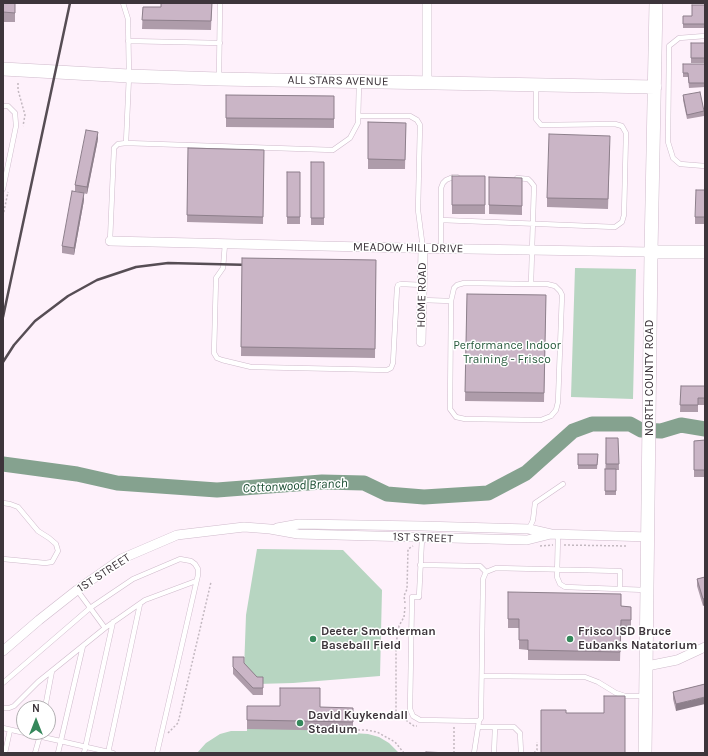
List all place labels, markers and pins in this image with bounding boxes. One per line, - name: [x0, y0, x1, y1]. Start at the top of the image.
- place label: Deeter Smotherman Baseball Field: [321, 625, 436, 653]
- place label: Frisco ISD Bruce Eubanks Natatorium: [578, 625, 697, 653]
- marker: Deeter Smotherman Baseball Field: [308, 634, 318, 644]
- marker: Frisco ISD Bruce Eubanks Natatorium: [565, 634, 575, 644]
- place label: David Kuykendall Stadium: [308, 709, 408, 737]
- marker: David Kuykendall Stadium: [295, 718, 305, 728]

